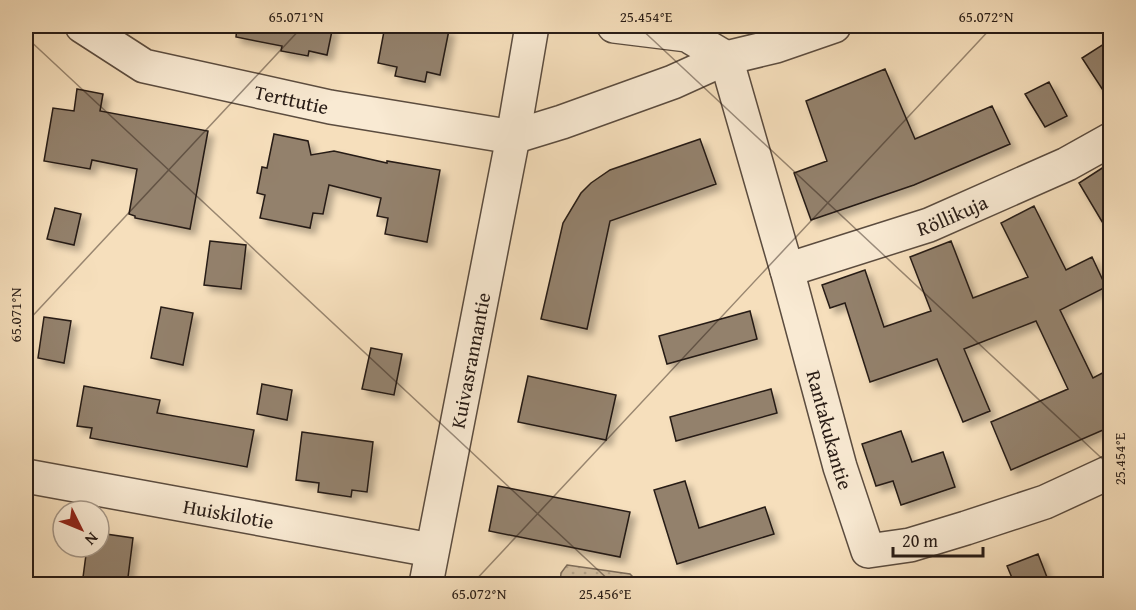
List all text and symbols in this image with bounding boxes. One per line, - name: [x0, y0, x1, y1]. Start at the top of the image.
- text: 65.071°N: [269, 6, 324, 27]
- text: 25.454°E: [620, 6, 673, 27]
- text: 65.072°N: [959, 6, 1014, 27]
- street label: Terttutie: [252, 76, 331, 121]
- street label: Röllikuja: [913, 186, 992, 242]
- text: 65.071°N: [5, 287, 26, 342]
- street label: Kuivasrannantie: [442, 290, 497, 431]
- street label: Rantakukantie: [800, 367, 861, 493]
- text: 25.454°E: [1109, 432, 1130, 485]
- street label: Huiskilotie: [181, 491, 276, 536]
- north arrow: [51, 499, 111, 559]
- scale bar: [893, 520, 983, 558]
- text: N: [79, 527, 104, 552]
- text: 20 m: [902, 527, 938, 554]
- text: 65.072°N: [452, 583, 507, 604]
- text: 25.456°E: [579, 583, 632, 604]

